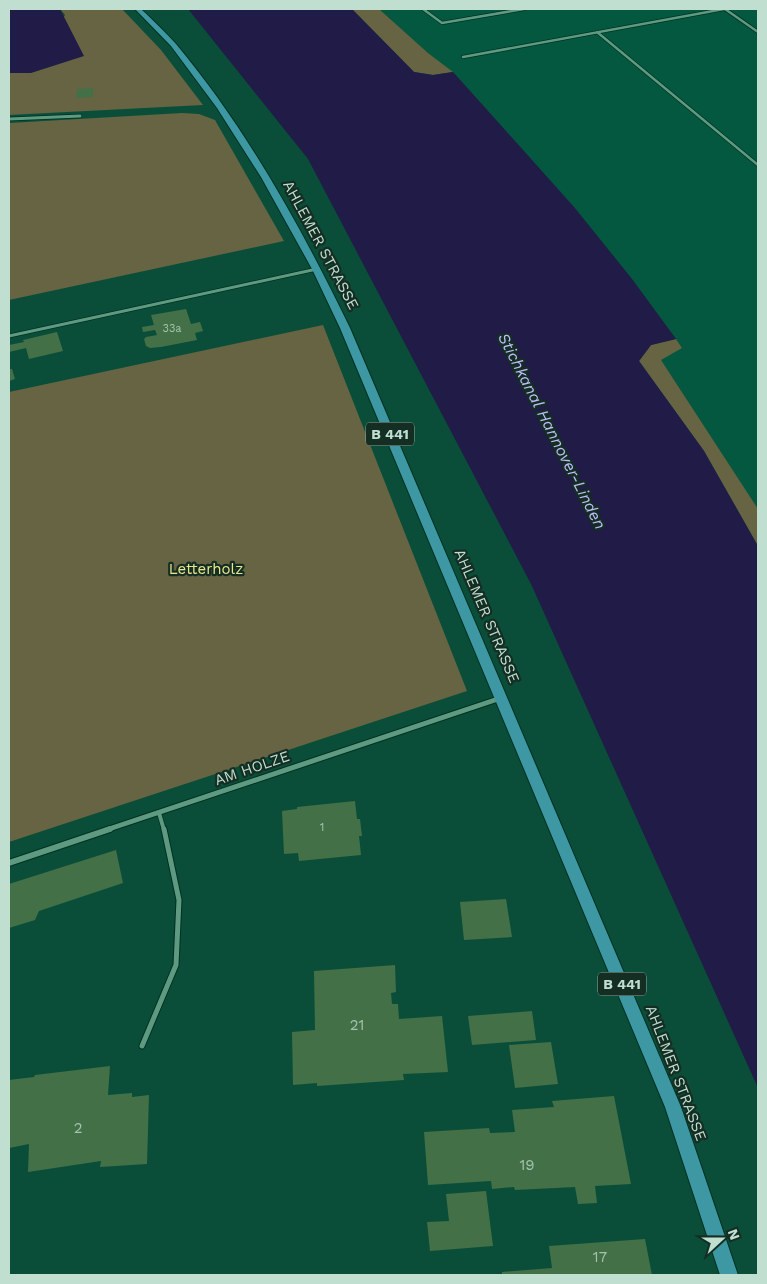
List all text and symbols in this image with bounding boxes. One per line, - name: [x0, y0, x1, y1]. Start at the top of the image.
- street label: AHLEMER STRASSE: [279, 177, 363, 313]
- house number: 33a: [162, 322, 182, 335]
- water label: Stichkanal Hannover-Linden: [494, 330, 610, 532]
- road number: B 441: [366, 422, 414, 446]
- street label: AHLEMER STRASSE: [451, 546, 523, 686]
- park label: Letterholz: [169, 560, 243, 578]
- street label: AM HOLZE: [212, 747, 292, 789]
- house number: 1: [320, 820, 324, 834]
- road number: B 441: [598, 972, 646, 996]
- street label: AHLEMER STRASSE: [642, 1003, 710, 1143]
- house number: 21: [350, 1016, 364, 1034]
- house number: 2: [74, 1119, 82, 1137]
- house number: 19: [519, 1156, 535, 1174]
- north arrow: [697, 1214, 747, 1264]
- text: N: [725, 1227, 743, 1242]
- house number: 17: [593, 1248, 607, 1266]

